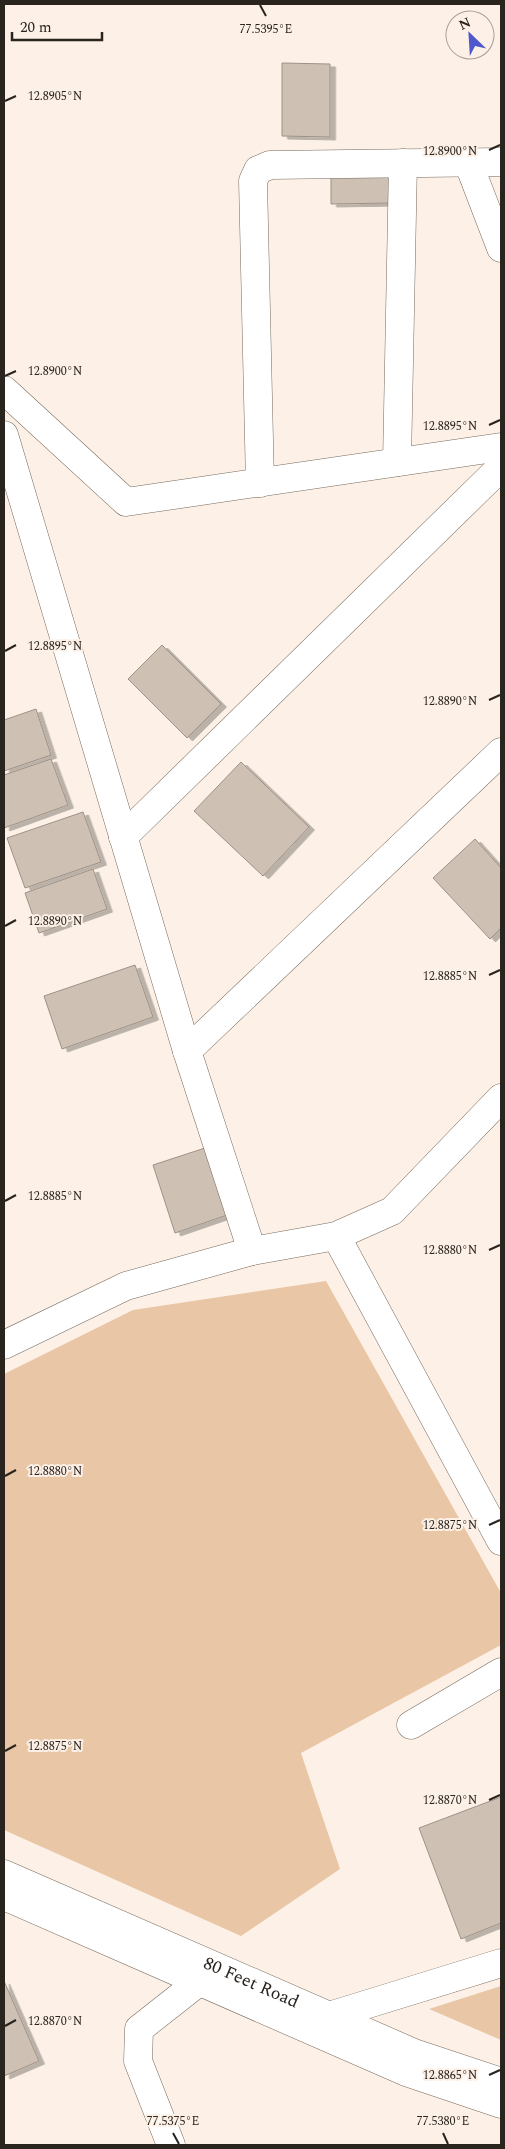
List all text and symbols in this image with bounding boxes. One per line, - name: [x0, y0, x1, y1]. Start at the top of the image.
- scale bar: [12, 10, 102, 42]
- north arrow: [445, 10, 495, 60]
- text: N: [455, 12, 474, 36]
- text: 20 m: [20, 16, 52, 39]
- text: 77.5395°E: [240, 20, 292, 39]
- text: 12.8905°N: [28, 87, 82, 106]
- text: 12.8900°N: [423, 142, 477, 161]
- text: 12.8900°N: [28, 362, 82, 381]
- text: 12.8895°N: [423, 417, 477, 436]
- text: 12.8895°N: [28, 637, 82, 656]
- text: 12.8890°N: [423, 692, 477, 711]
- text: 12.8890°N: [28, 912, 82, 931]
- text: 12.8885°N: [423, 967, 477, 986]
- text: 12.8885°N: [28, 1187, 82, 1206]
- text: 12.8880°N: [423, 1241, 477, 1260]
- text: 12.8880°N: [28, 1462, 82, 1481]
- text: 12.8875°N: [423, 1516, 477, 1535]
- text: 12.8875°N: [28, 1737, 82, 1756]
- text: 12.8870°N: [423, 1791, 477, 1810]
- street label: 80 Feet Road: [199, 1950, 303, 2015]
- text: 12.8870°N: [28, 2012, 82, 2031]
- text: 12.8865°N: [423, 2066, 477, 2085]
- text: 77.5375°E: [147, 2112, 199, 2131]
- text: 77.5380°E: [417, 2112, 469, 2131]

